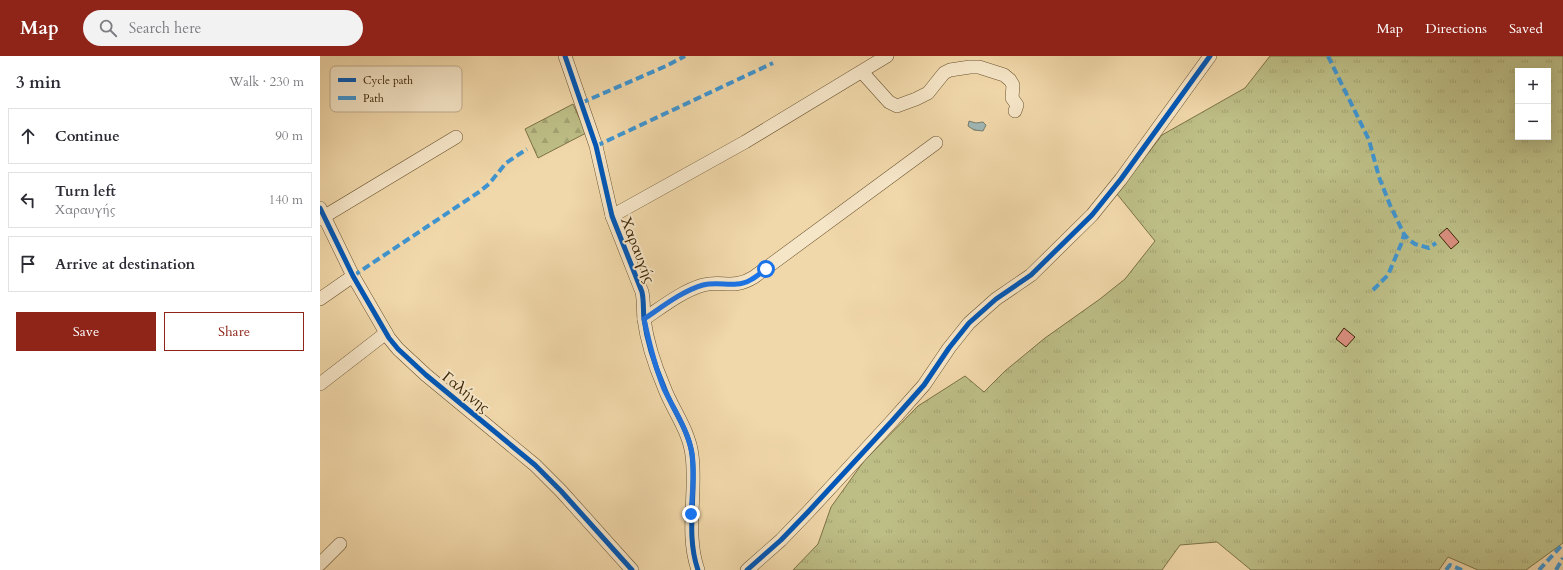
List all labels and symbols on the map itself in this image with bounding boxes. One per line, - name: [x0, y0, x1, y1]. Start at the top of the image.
- legend: [330, 66, 462, 112]
- text: Cycle path: [363, 73, 413, 88]
- text: Path: [363, 91, 384, 106]
- street label: Χαραυγής: [616, 214, 660, 287]
- route start: [757, 260, 775, 278]
- street label: Γαλήνης: [438, 367, 494, 418]
- route end: [682, 505, 700, 523]

